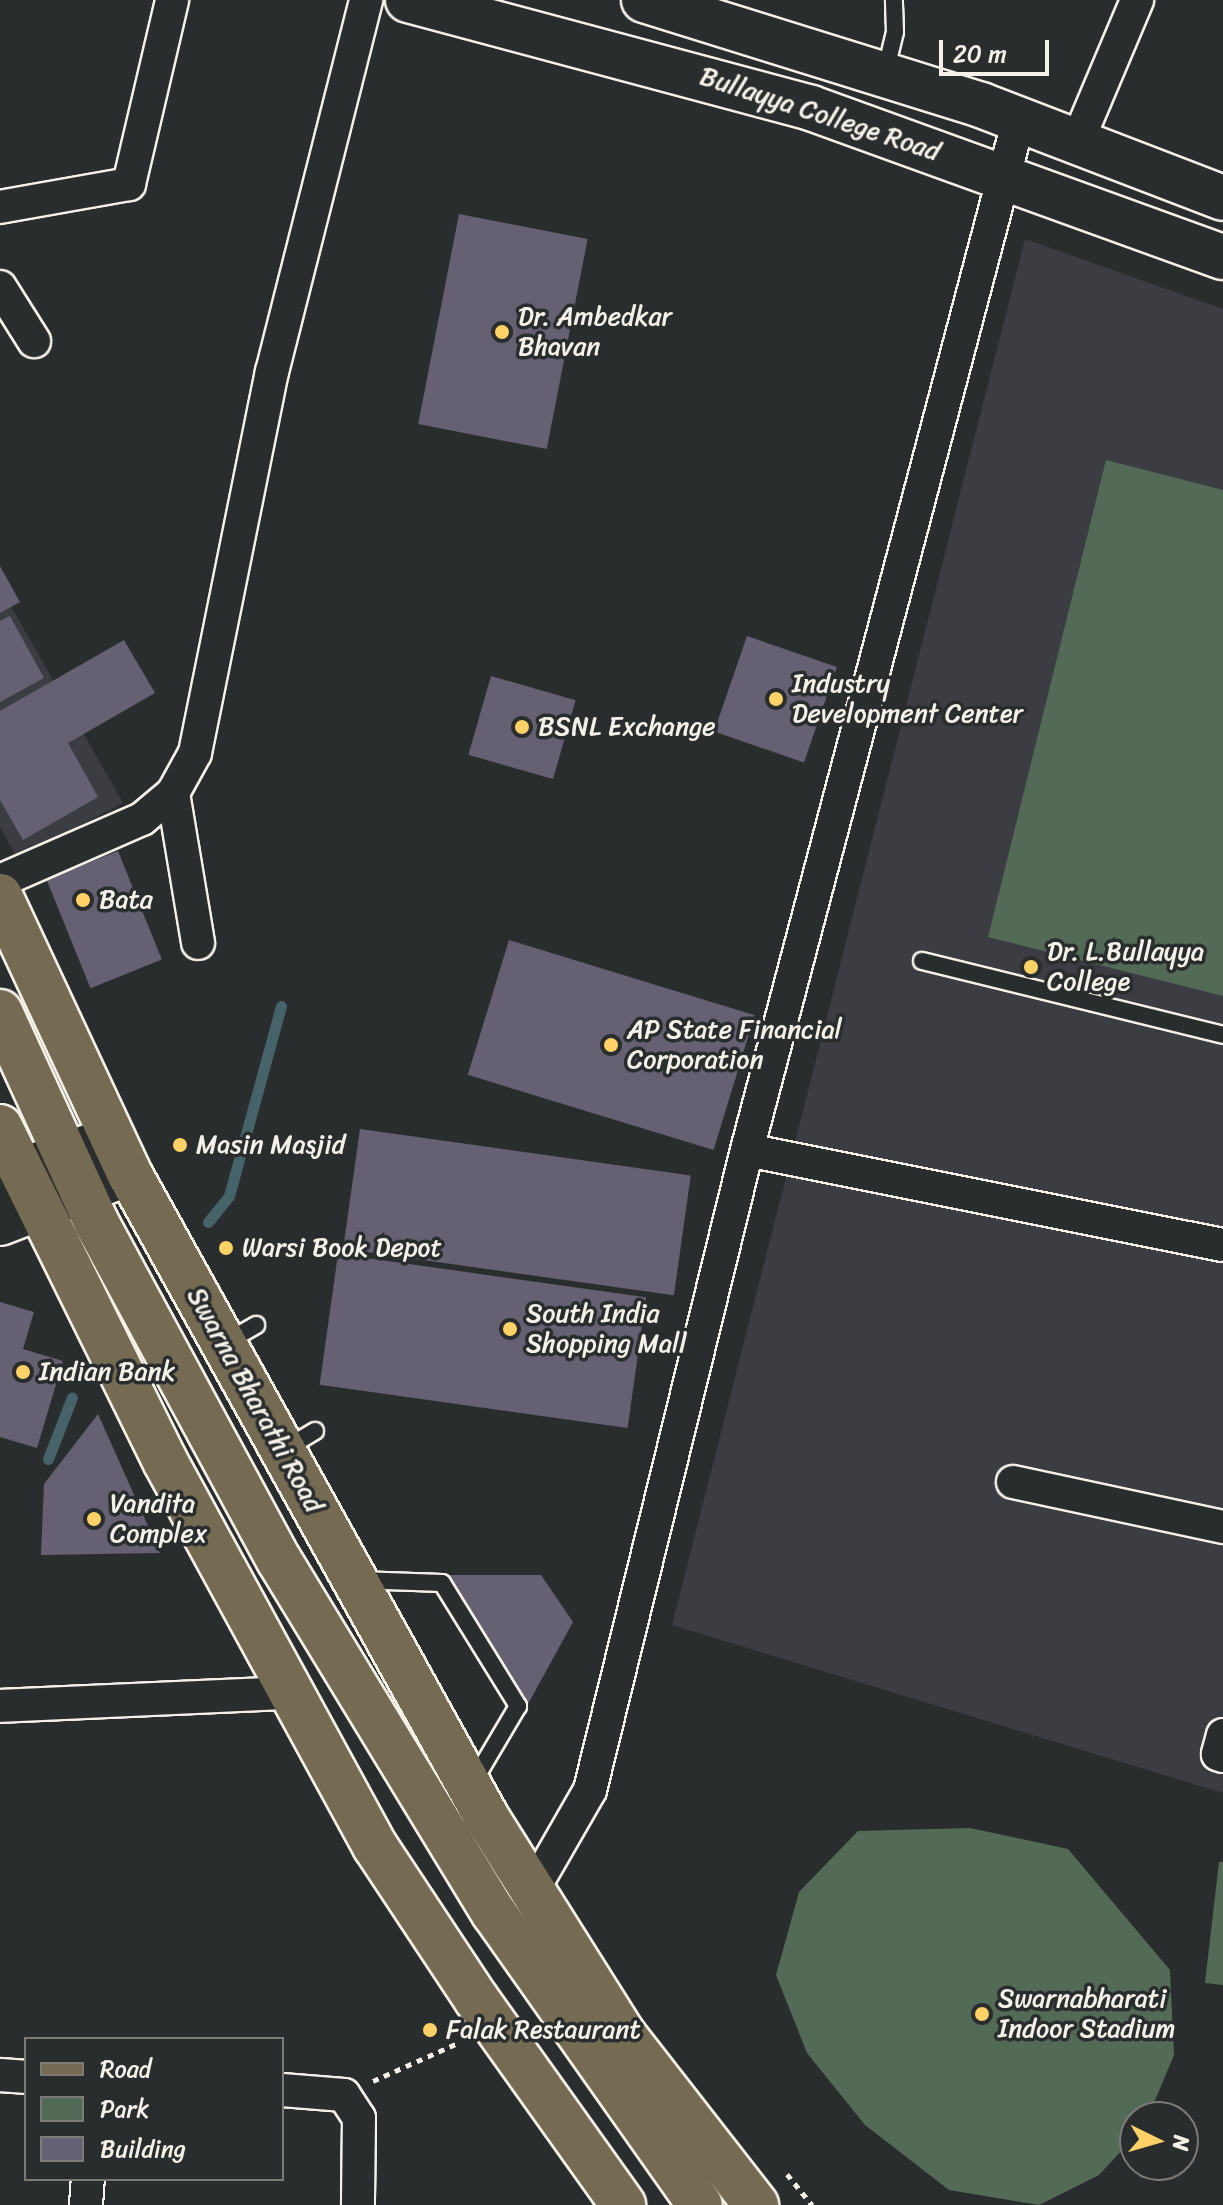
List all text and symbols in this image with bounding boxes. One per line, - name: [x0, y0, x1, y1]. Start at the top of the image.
- scale bar: [943, 24, 1053, 74]
- text: 20 m: [953, 33, 1007, 75]
- street label: Bullayya College Road: [696, 60, 944, 168]
- place label: Dr. Ambedkar Bhavan: [518, 301, 672, 362]
- marker: Dr. Ambedkar Bhavan: [493, 323, 511, 341]
- place label: Industry Development Center: [792, 668, 1024, 730]
- marker: Industry Development Center: [767, 690, 785, 708]
- place label: BSNL Exchange: [538, 711, 716, 743]
- marker: BSNL Exchange: [513, 718, 531, 736]
- place label: Bata: [99, 884, 153, 916]
- marker: Bata: [74, 891, 92, 909]
- place label: Dr. L.Bullayya College: [1047, 936, 1204, 998]
- marker: Dr. L.Bullayya College: [1022, 958, 1040, 976]
- place label: AP State Financial Corporation: [627, 1014, 842, 1076]
- marker: AP State Financial Corporation: [602, 1036, 620, 1054]
- place label: Masin Masjid: [196, 1129, 346, 1161]
- marker: Masin Masjid: [171, 1136, 189, 1154]
- place label: Warsi Book Depot: [242, 1232, 442, 1264]
- marker: Warsi Book Depot: [217, 1239, 235, 1257]
- street label: Swarna Bharathi Road: [180, 1282, 330, 1518]
- place label: South India Shopping Mall: [526, 1298, 687, 1360]
- marker: South India Shopping Mall: [501, 1320, 519, 1338]
- place label: Indian Bank: [39, 1356, 175, 1388]
- marker: Indian Bank: [14, 1363, 32, 1381]
- place label: Vandita Complex: [110, 1488, 207, 1550]
- marker: Vandita Complex: [85, 1510, 103, 1528]
- place label: Swarnabharati Indoor Stadium: [998, 1983, 1175, 2044]
- marker: Swarnabharati Indoor Stadium: [973, 2005, 991, 2023]
- place label: Falak Restaurant: [446, 2014, 643, 2046]
- marker: Falak Restaurant: [421, 2021, 439, 2039]
- legend: [24, 2037, 284, 2181]
- text: Road: [100, 2048, 151, 2090]
- text: Park: [100, 2088, 149, 2130]
- north arrow: [1119, 2101, 1199, 2181]
- text: Building: [100, 2128, 186, 2170]
- text: N: [1161, 2134, 1202, 2152]

